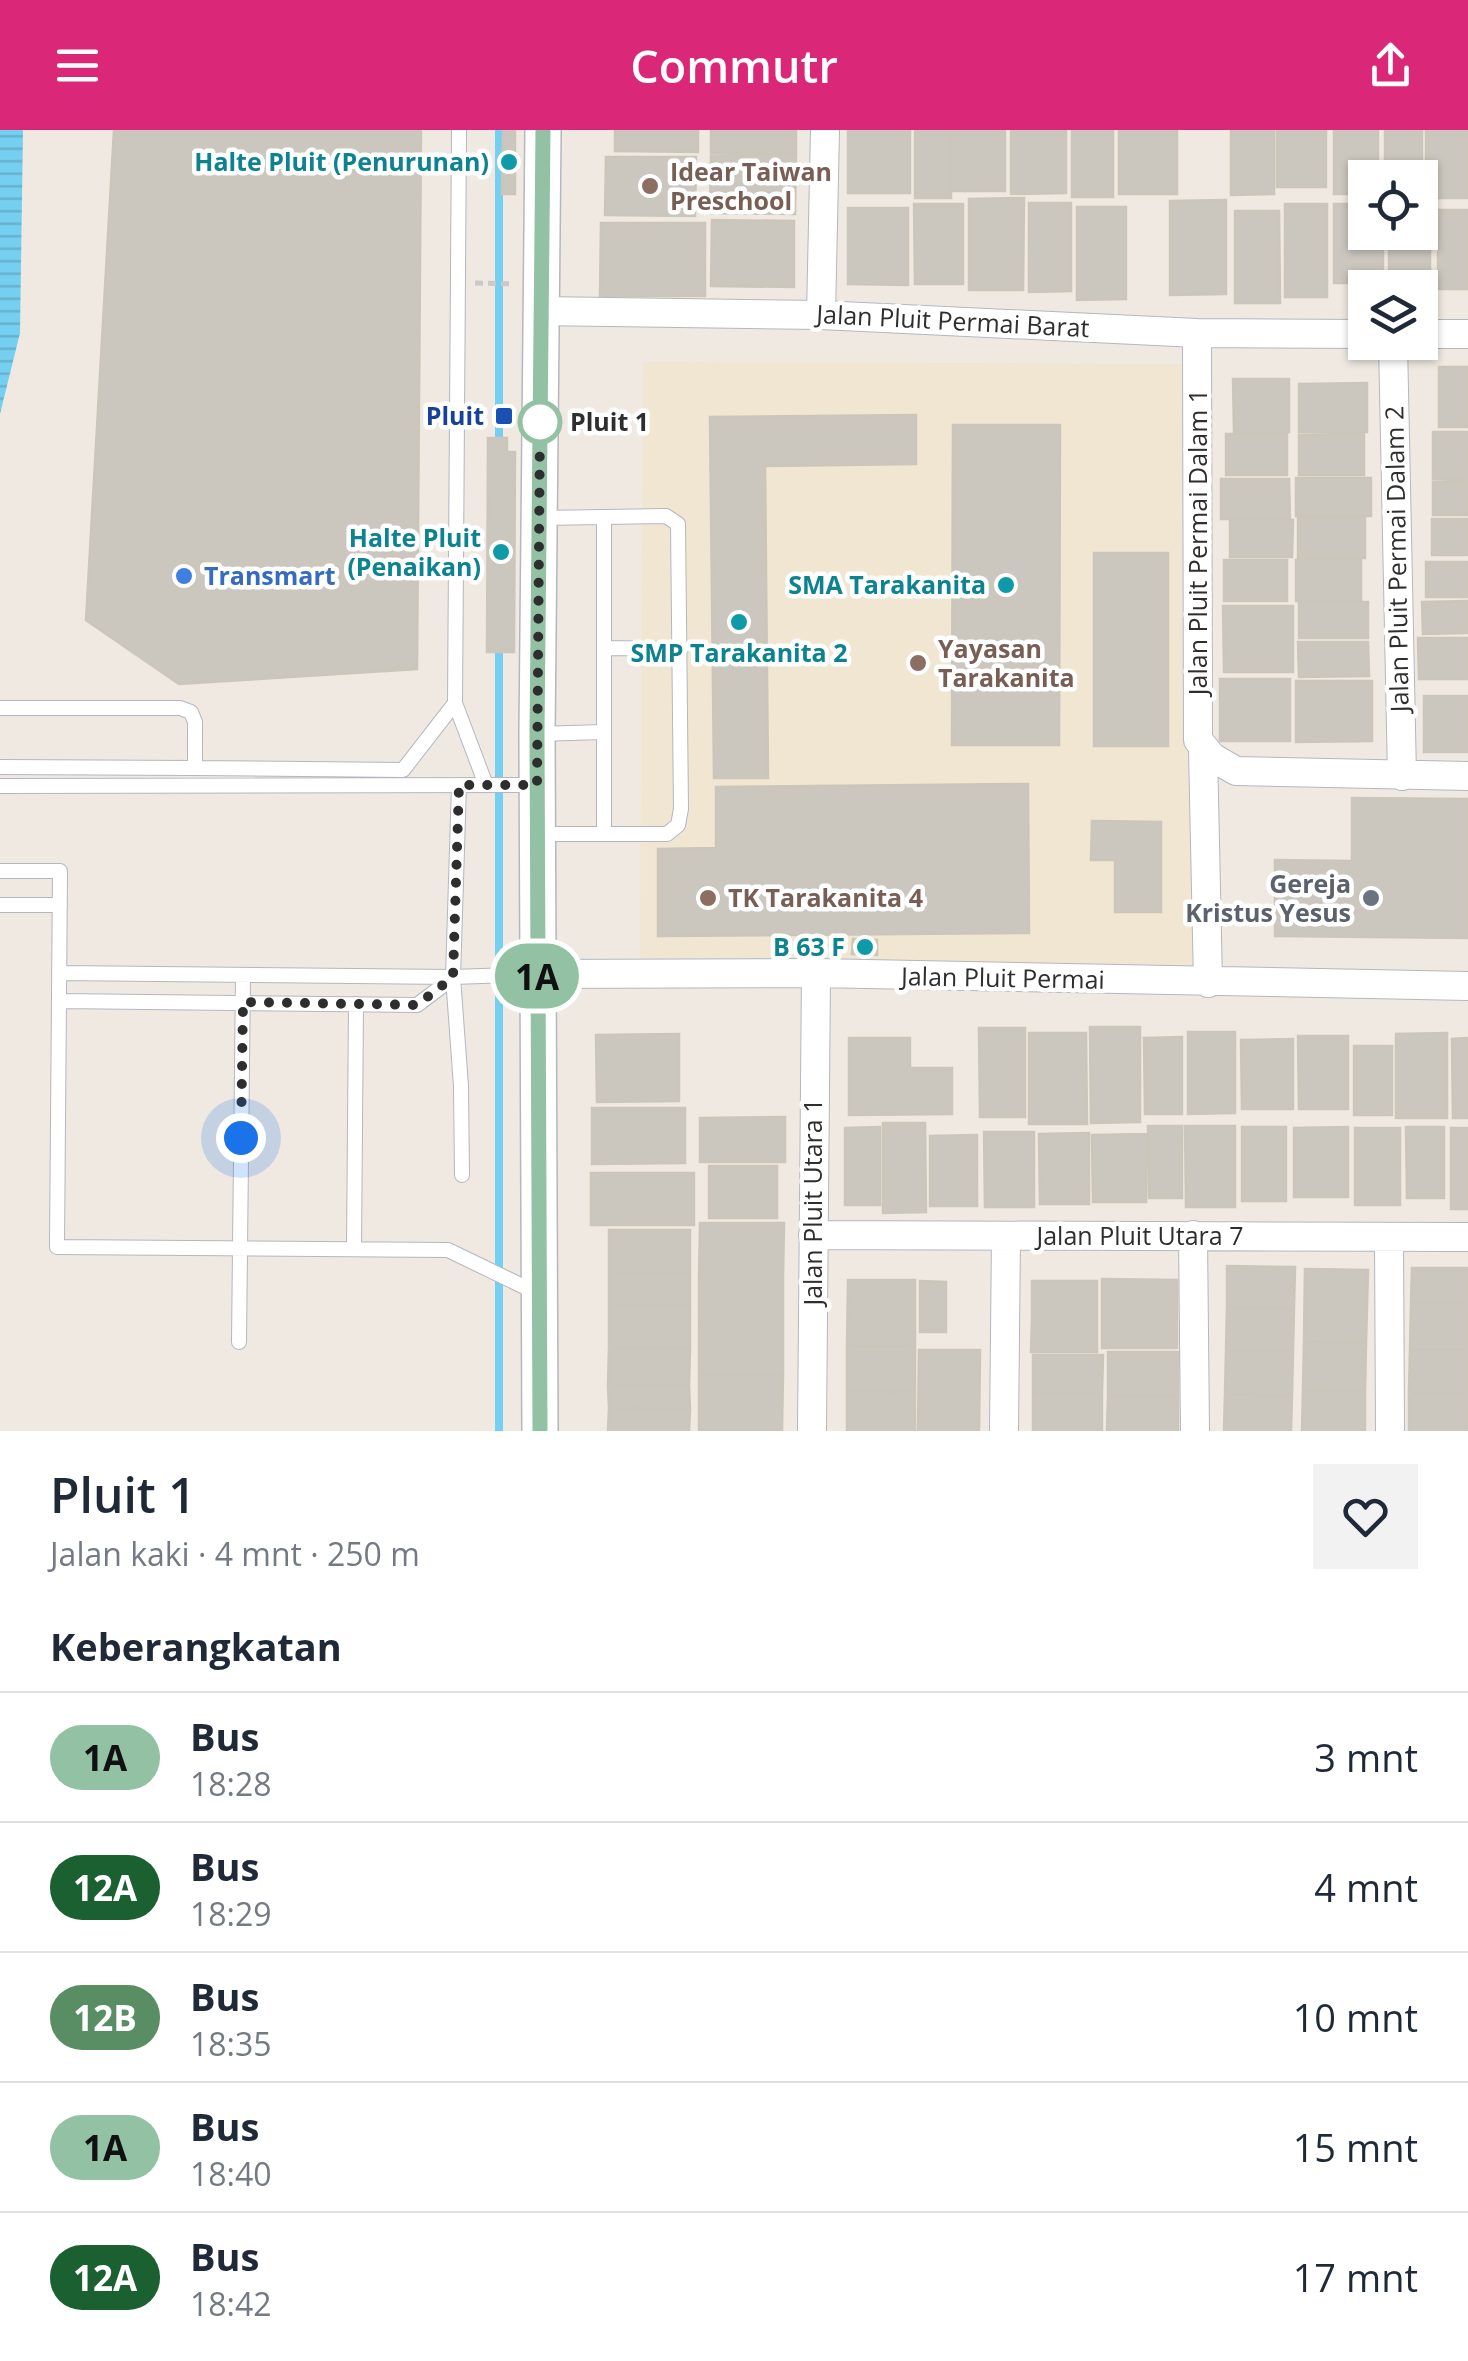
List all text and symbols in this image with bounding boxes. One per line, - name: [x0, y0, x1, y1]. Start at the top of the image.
- text: Commutr: [630, 35, 838, 96]
- icon: menu: [50, 38, 105, 93]
- icon: share: [1363, 38, 1418, 93]
- place label: Halte Pluit (Penurunan): [194, 144, 489, 178]
- marker: Halte Pluit (Penurunan): [498, 151, 520, 173]
- place label: Idear Taiwan Preschool: [670, 154, 832, 217]
- map controls: [1348, 160, 1438, 360]
- button: locate: [1348, 160, 1438, 250]
- marker: Idear Taiwan Preschool: [639, 175, 661, 197]
- button: layers: [1348, 270, 1438, 360]
- street label: Jalan Pluit Permai Barat: [814, 296, 1090, 344]
- street label: Jalan Pluit Permai Dalam 1: [1180, 389, 1214, 697]
- place label: Pluit: [426, 398, 484, 432]
- marker: Pluit 1: [519, 401, 561, 443]
- place label: Pluit 1: [570, 404, 649, 438]
- marker: Pluit: [493, 405, 515, 427]
- street label: Jalan Pluit Permai Dalam 2: [1376, 406, 1416, 714]
- place label: Halte Pluit (Penaikan): [347, 520, 481, 583]
- marker: Halte Pluit (Penaikan): [490, 541, 512, 563]
- place label: Transmart: [204, 558, 336, 592]
- marker: Transmart: [173, 565, 195, 587]
- place label: SMA Tarakanita: [788, 567, 986, 601]
- marker: SMA Tarakanita: [995, 574, 1017, 596]
- marker: SMP Tarakanita 2: [728, 611, 750, 633]
- place label: Yayasan Tarakanita: [938, 631, 1075, 694]
- place label: SMP Tarakanita 2: [631, 635, 847, 669]
- marker: Yayasan Tarakanita: [907, 652, 929, 674]
- place label: Gereja Kristus Yesus: [1185, 866, 1351, 929]
- place label: TK Tarakanita 4: [728, 880, 923, 914]
- marker: TK Tarakanita 4: [697, 887, 719, 909]
- marker: Gereja Kristus Yesus: [1360, 887, 1382, 909]
- place label: B 63 F: [773, 929, 845, 963]
- marker: B 63 F: [854, 936, 876, 958]
- line badge: 1A: [492, 944, 582, 1008]
- text: 1A: [515, 953, 559, 1000]
- street label: Jalan Pluit Permai: [899, 958, 1105, 996]
- street label: Jalan Pluit Utara 1: [795, 1099, 829, 1307]
- your location: [216, 1113, 266, 1163]
- street label: Jalan Pluit Utara 7: [1035, 1218, 1243, 1252]
- text: Pluit 1: [50, 1462, 196, 1527]
- button: heart: [1313, 1464, 1418, 1569]
- text: Jalan kaki · 4 mnt · 250 m: [50, 1532, 420, 1575]
- text: Keberangkatan: [50, 1620, 342, 1672]
- text: Bus: [190, 1710, 259, 1762]
- text: 3 mnt: [1314, 1731, 1418, 1783]
- text: 1A: [83, 1734, 127, 1781]
- text: 18:28: [190, 1762, 272, 1805]
- text: Bus: [190, 1840, 259, 1892]
- text: 4 mnt: [1314, 1861, 1418, 1913]
- text: 12A: [73, 1864, 137, 1911]
- text: 18:29: [190, 1892, 272, 1935]
- text: Bus: [190, 1970, 259, 2022]
- text: 10 mnt: [1293, 1991, 1418, 2043]
- text: 12B: [73, 1994, 137, 2041]
- text: 18:35: [190, 2022, 272, 2065]
- text: Bus: [190, 2100, 259, 2152]
- text: 15 mnt: [1293, 2121, 1418, 2173]
- text: 1A: [83, 2124, 127, 2171]
- text: 18:40: [190, 2152, 272, 2195]
- text: Bus: [190, 2230, 259, 2282]
- text: 17 mnt: [1293, 2251, 1418, 2303]
- text: 12A: [73, 2254, 137, 2301]
- text: 18:42: [190, 2282, 272, 2325]

